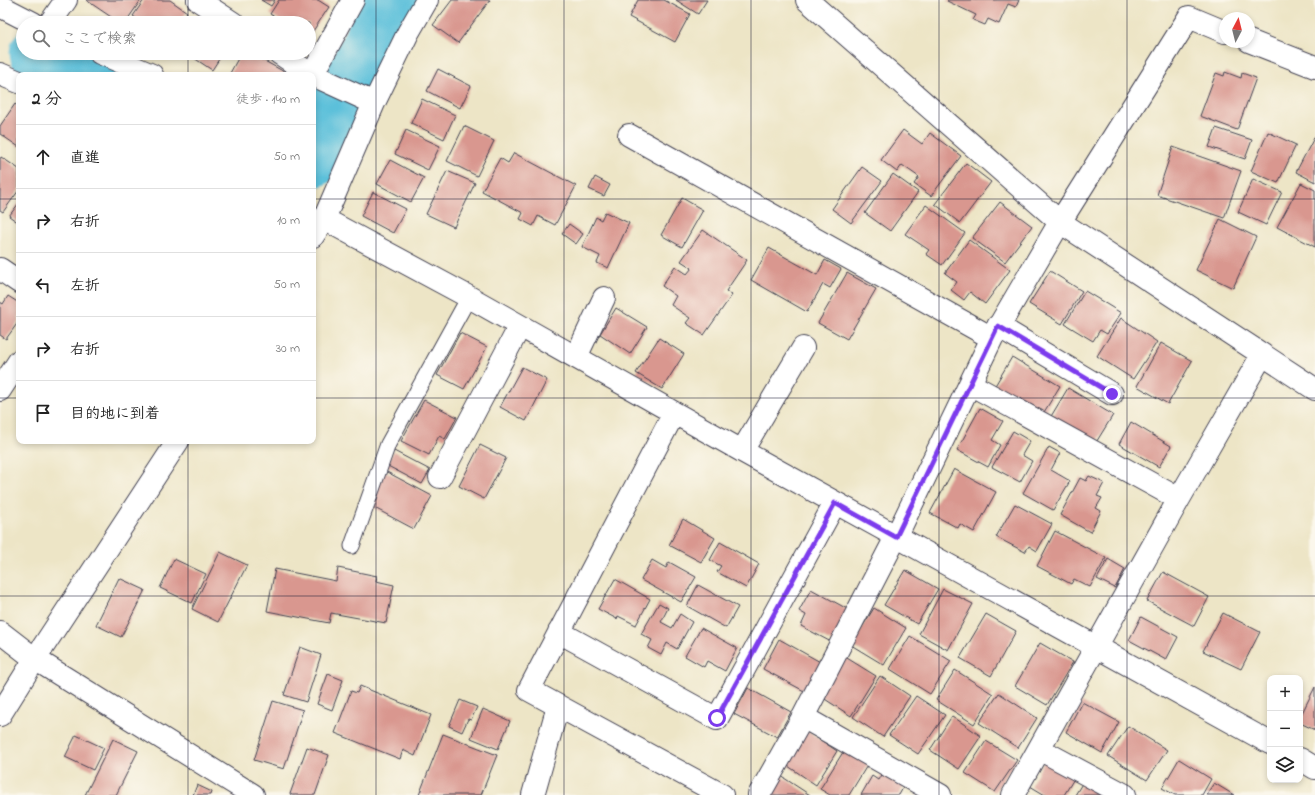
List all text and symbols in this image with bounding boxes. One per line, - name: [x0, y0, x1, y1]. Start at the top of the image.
- north arrow: [1219, 12, 1255, 48]
- search box: [16, 16, 316, 60]
- icon: search: [30, 27, 52, 49]
- text: ここで検索: [62, 28, 137, 50]
- text: 2 分: [32, 87, 62, 112]
- text: 徒歩 · 140 m: [236, 90, 300, 109]
- icon: ahead: [32, 146, 54, 168]
- text: 直進: [70, 147, 100, 169]
- text: 50 m: [274, 147, 300, 166]
- icon: right: [32, 210, 54, 232]
- text: 右折: [70, 211, 100, 233]
- text: 10 m: [277, 211, 300, 230]
- icon: left: [32, 274, 54, 296]
- text: 左折: [70, 275, 100, 297]
- text: 50 m: [274, 275, 300, 294]
- icon: right: [32, 338, 54, 360]
- text: 右折: [70, 339, 100, 361]
- text: 30 m: [276, 339, 300, 358]
- route end: [1103, 385, 1121, 403]
- icon: arrive: [32, 402, 54, 424]
- text: 目的地に到着: [70, 403, 160, 425]
- map controls: [1267, 675, 1303, 783]
- button: +: [1267, 675, 1303, 711]
- route start: [708, 709, 726, 727]
- button: −: [1267, 711, 1303, 747]
- button: layers: [1267, 747, 1303, 783]

